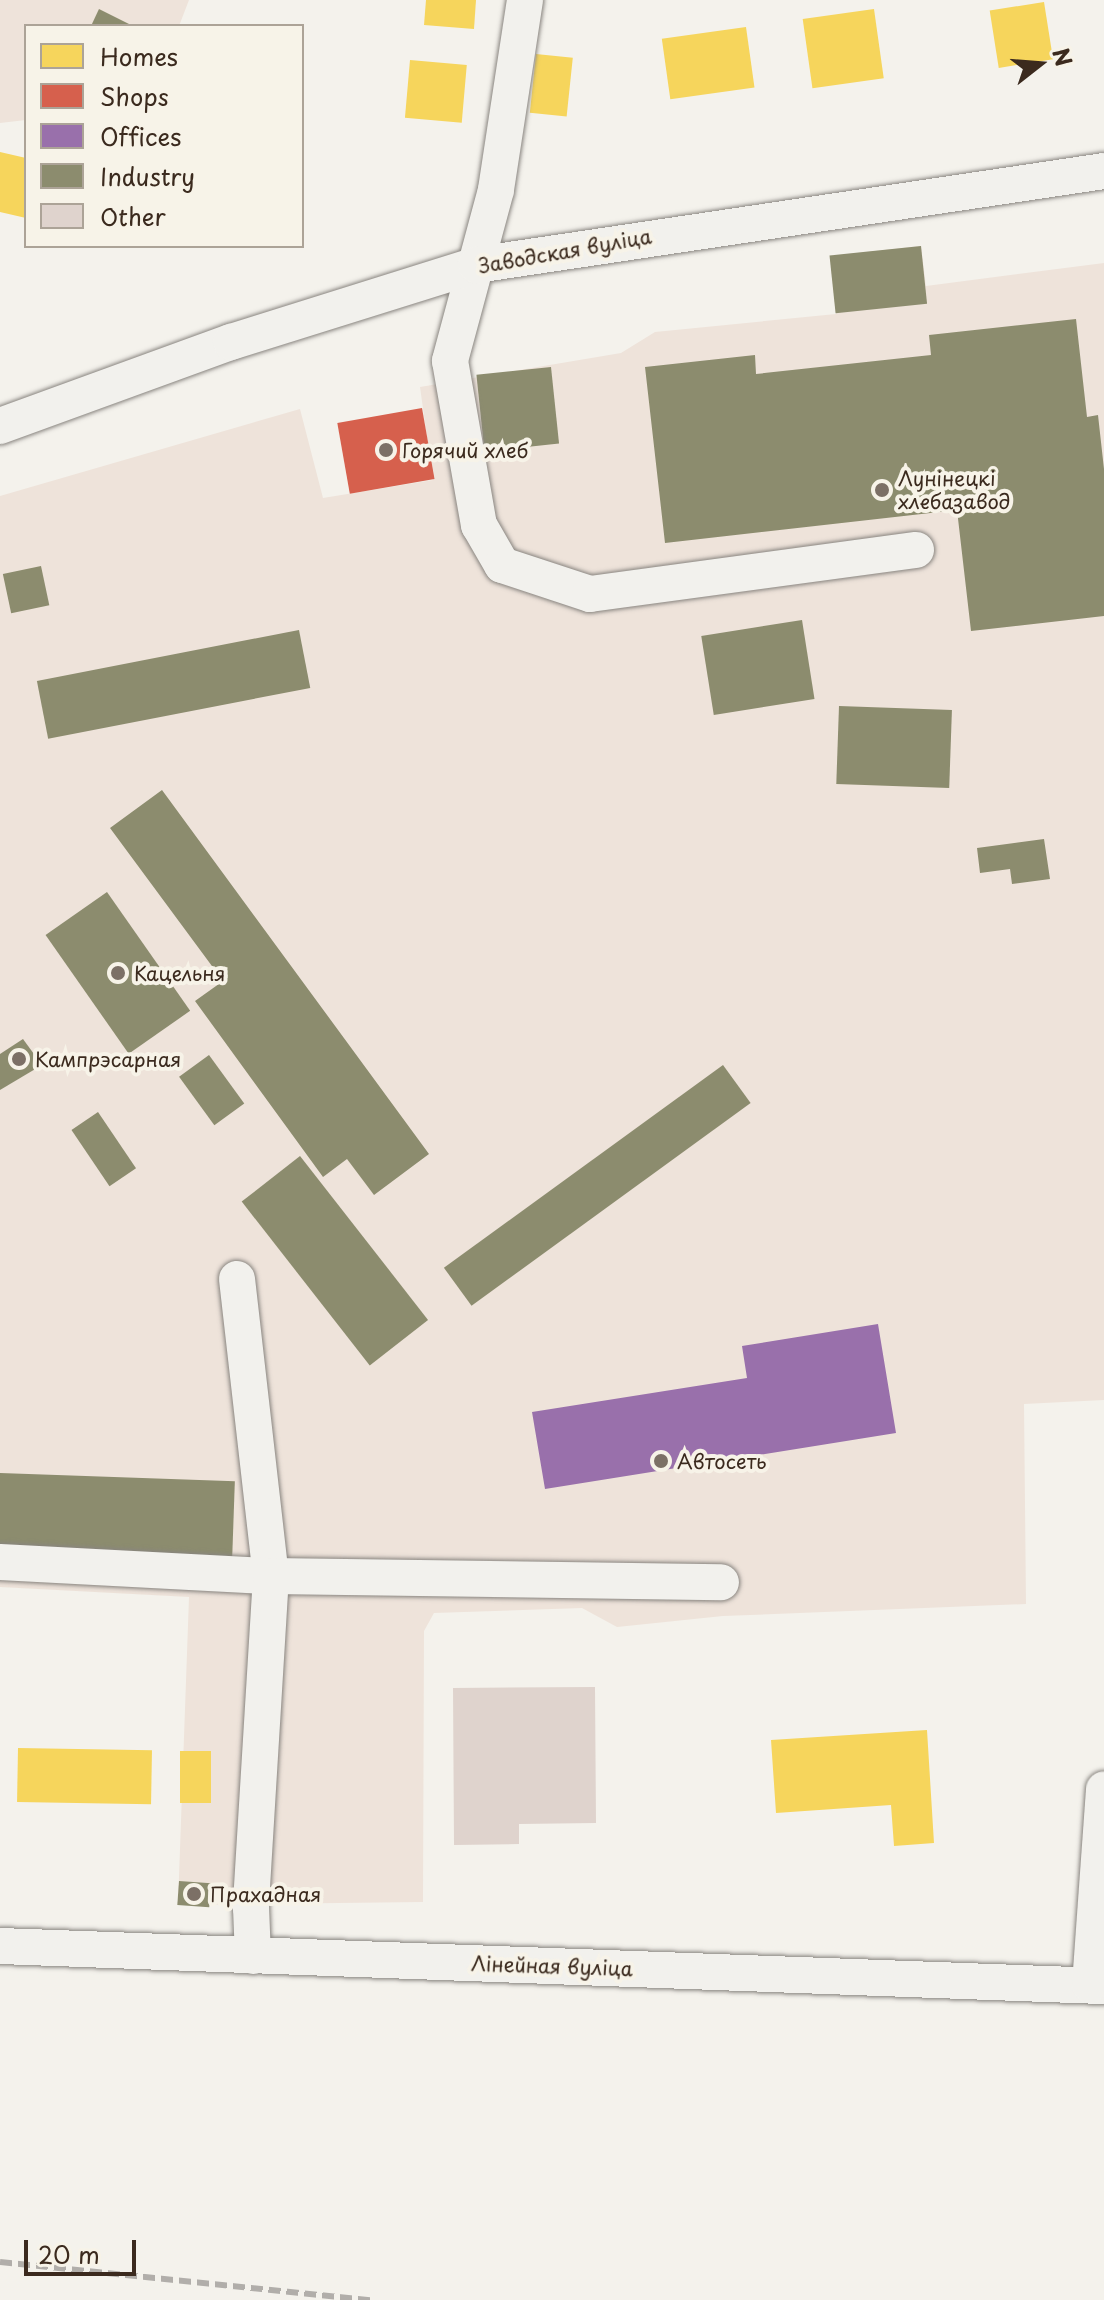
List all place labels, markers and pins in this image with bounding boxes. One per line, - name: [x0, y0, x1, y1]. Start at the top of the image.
- place label: Горячий хлеб: [402, 438, 529, 462]
- marker: Горячий хлеб: [377, 441, 395, 459]
- place label: Лунінецкі хлебазавод: [898, 466, 1010, 513]
- marker: Лунінецкі хлебазавод: [873, 481, 891, 499]
- place label: Кацельня: [134, 961, 225, 985]
- marker: Кацельня: [109, 964, 127, 982]
- place label: Кампрэсарная: [35, 1047, 181, 1071]
- marker: Кампрэсарная: [10, 1050, 28, 1068]
- place label: Автосеть: [677, 1449, 767, 1473]
- marker: Автосеть: [652, 1452, 670, 1470]
- place label: Прахадная: [210, 1882, 321, 1906]
- marker: Прахадная: [185, 1885, 203, 1903]

